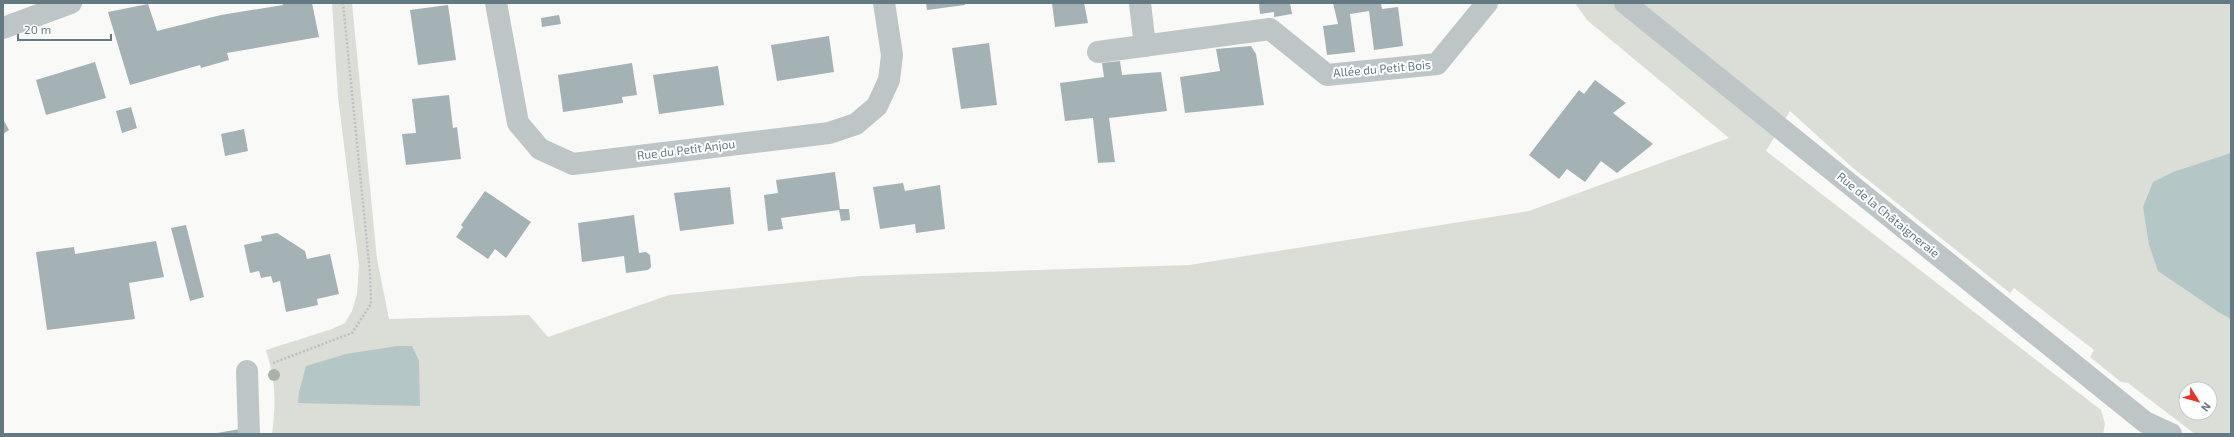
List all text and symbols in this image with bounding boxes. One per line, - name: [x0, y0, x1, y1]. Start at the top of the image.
- scale bar: [18, 16, 111, 42]
- text: 20 m: [24, 22, 51, 36]
- street label: Allée du Petit Bois: [1332, 57, 1431, 79]
- street label: Rue du Petit Anjou: [636, 136, 736, 163]
- street label: Rue de la Châtaigneraie: [1835, 169, 1943, 260]
- north arrow: [2178, 381, 2218, 421]
- text: N: [2199, 400, 2214, 414]

